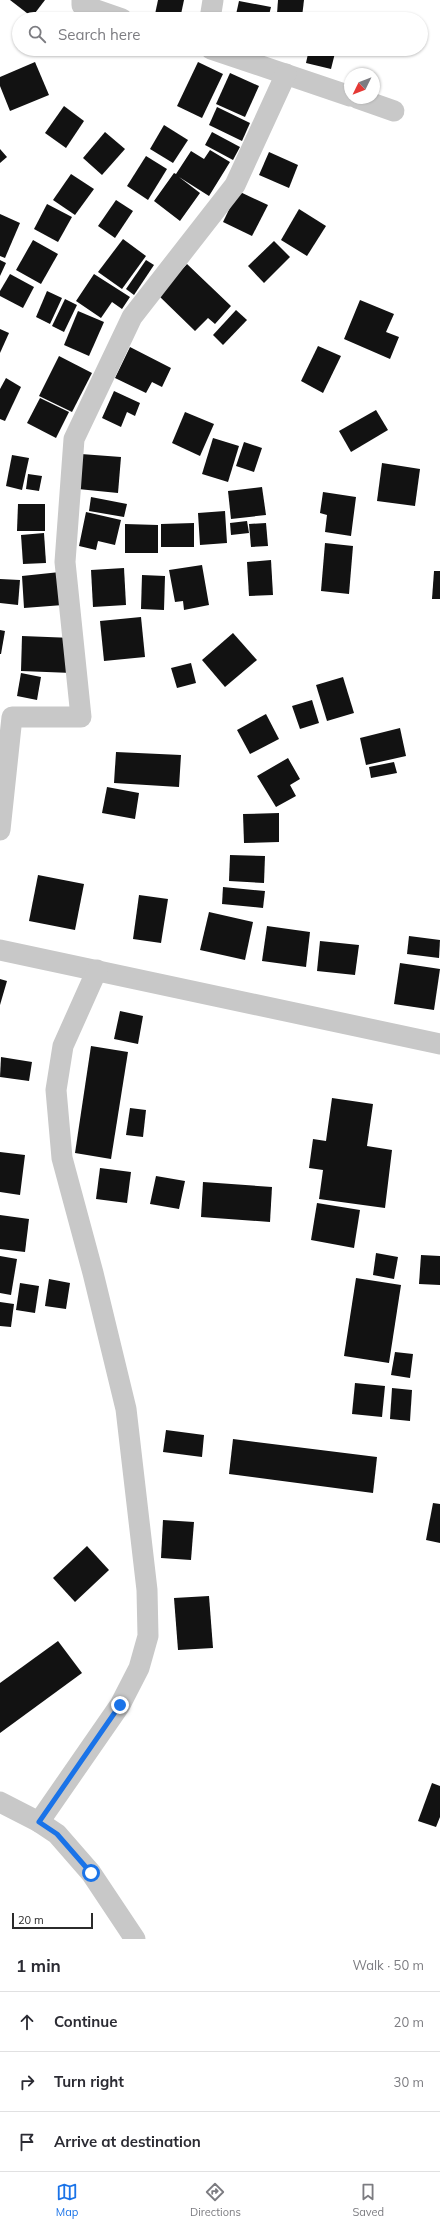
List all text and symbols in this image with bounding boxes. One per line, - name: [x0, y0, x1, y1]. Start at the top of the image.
- search box: [12, 12, 428, 56]
- icon: search: [26, 23, 48, 45]
- text: Search here: [58, 25, 140, 44]
- north arrow: [344, 68, 380, 104]
- route end: [111, 1696, 129, 1714]
- route start: [82, 1864, 100, 1882]
- scale bar: [12, 1911, 93, 1930]
- text: 20 m: [18, 1913, 44, 1927]
- text: 1 min: [16, 1955, 61, 1976]
- text: Walk · 50 m: [353, 1957, 424, 1973]
- icon: ahead: [16, 2011, 38, 2033]
- text: Continue: [54, 2012, 117, 2031]
- text: 20 m: [394, 2014, 424, 2030]
- icon: right: [16, 2071, 38, 2093]
- text: Turn right: [54, 2072, 124, 2091]
- text: 30 m: [394, 2074, 424, 2090]
- icon: arrive: [16, 2131, 38, 2153]
- text: Arrive at destination: [54, 2132, 201, 2151]
- tab: Map: [56, 2181, 78, 2219]
- tab: Directions: [190, 2181, 241, 2219]
- tab: Saved: [352, 2181, 384, 2219]

